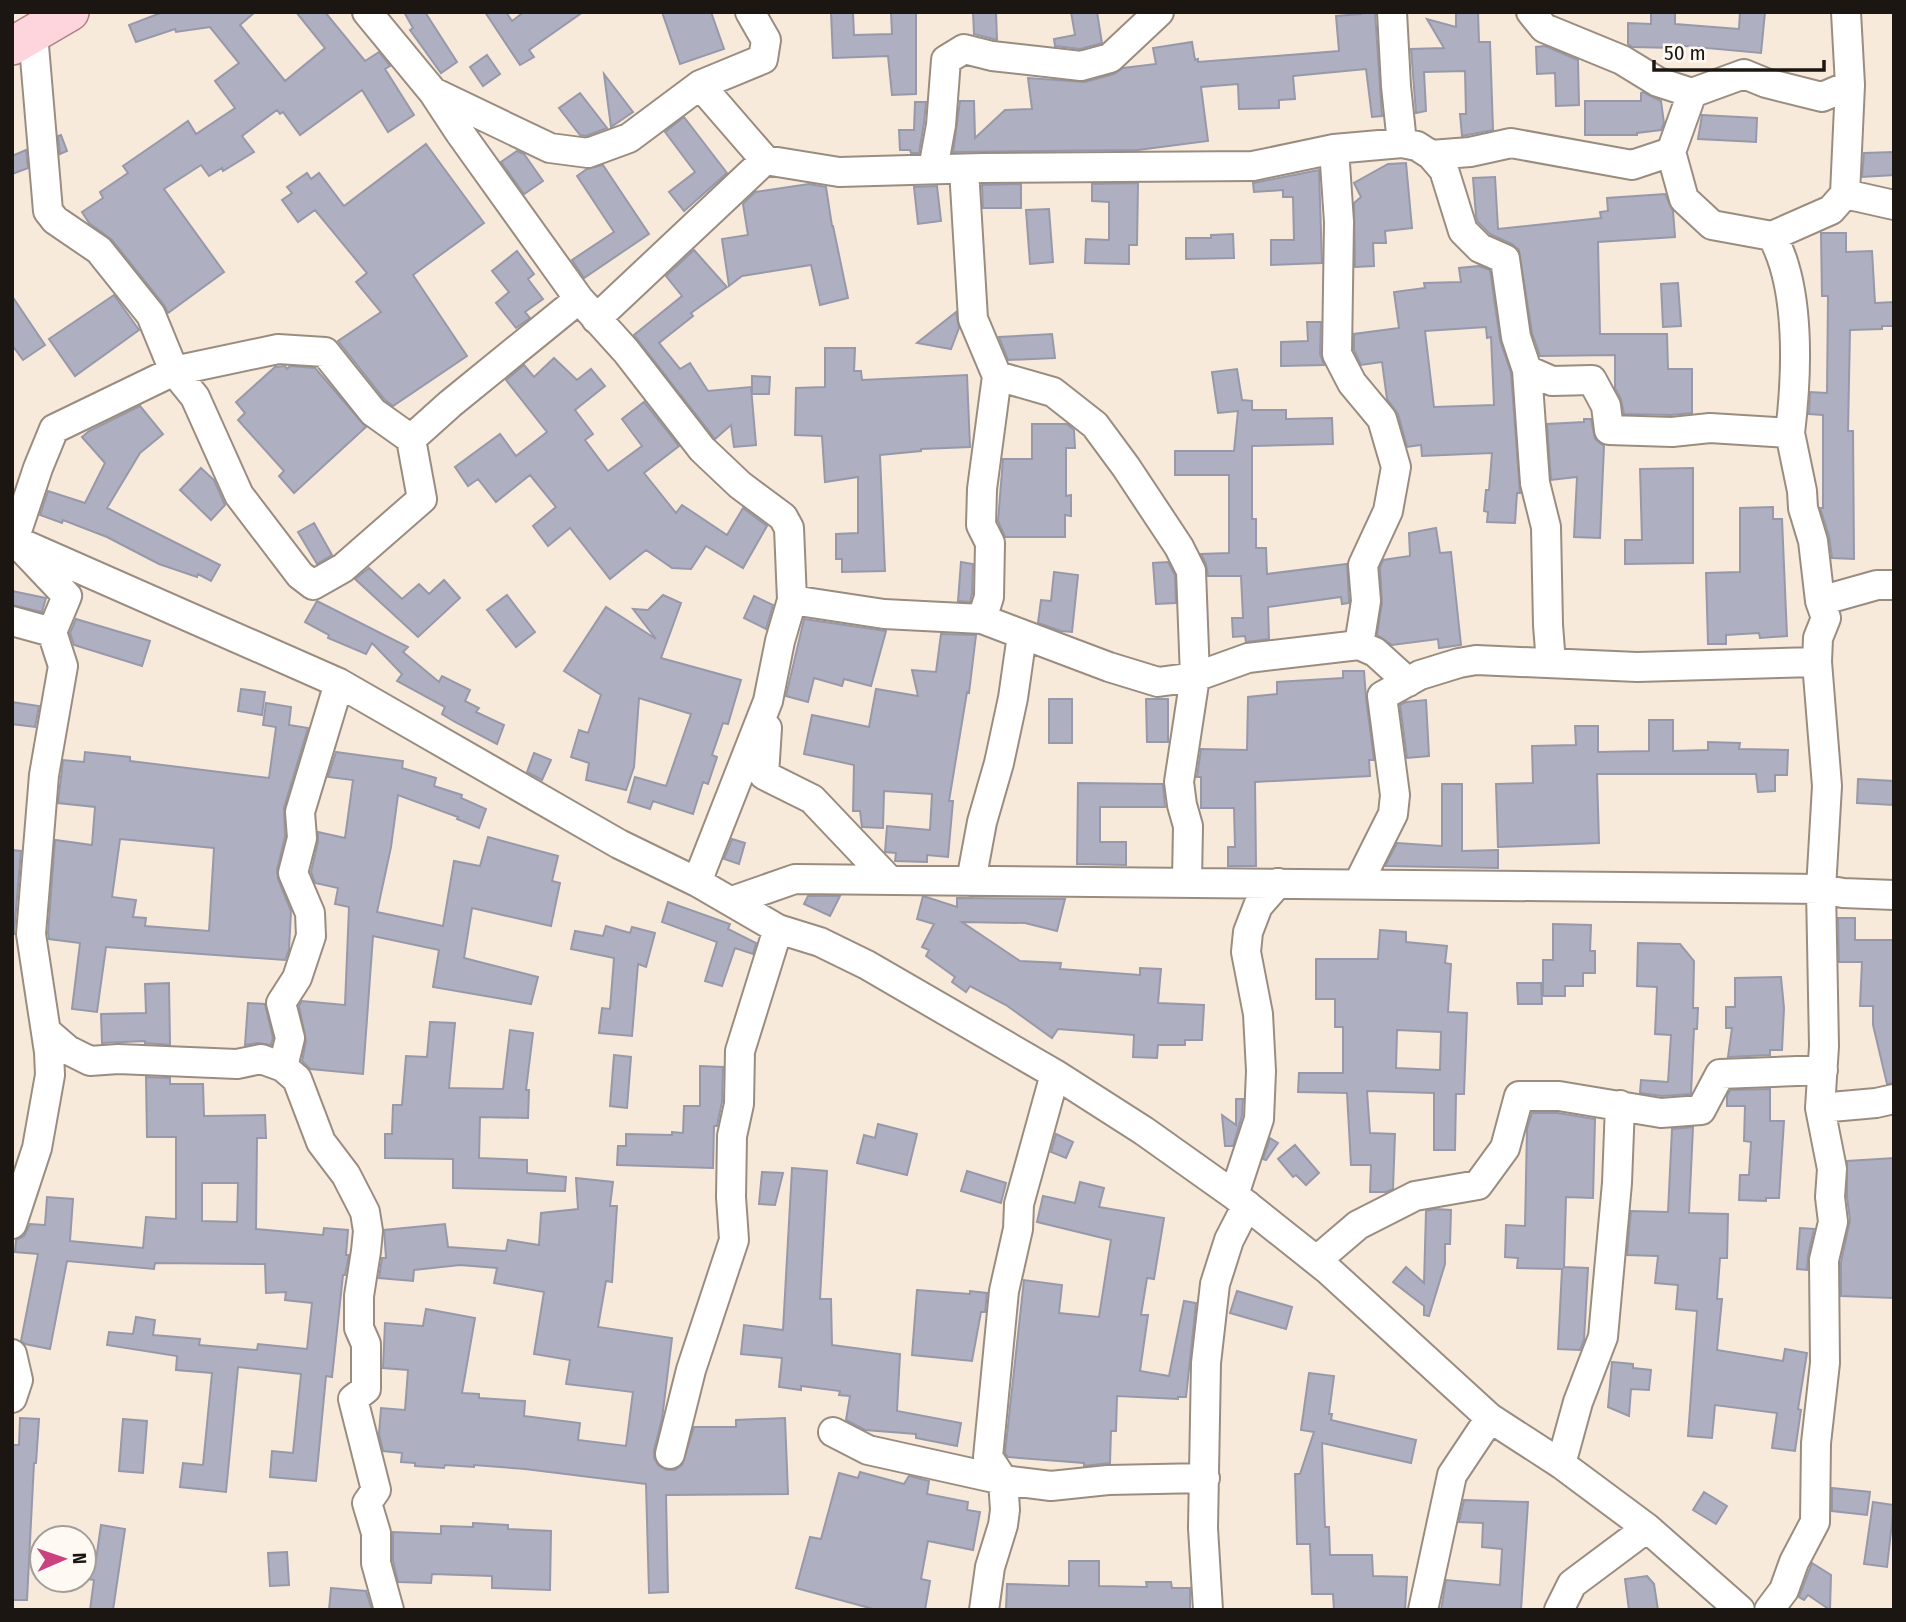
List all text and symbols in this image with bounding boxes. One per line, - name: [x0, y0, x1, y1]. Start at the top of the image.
- scale bar: [1654, 28, 1824, 72]
- text: 50 m: [1664, 40, 1706, 66]
- north arrow: [28, 1524, 98, 1594]
- text: N: [68, 1552, 91, 1565]

